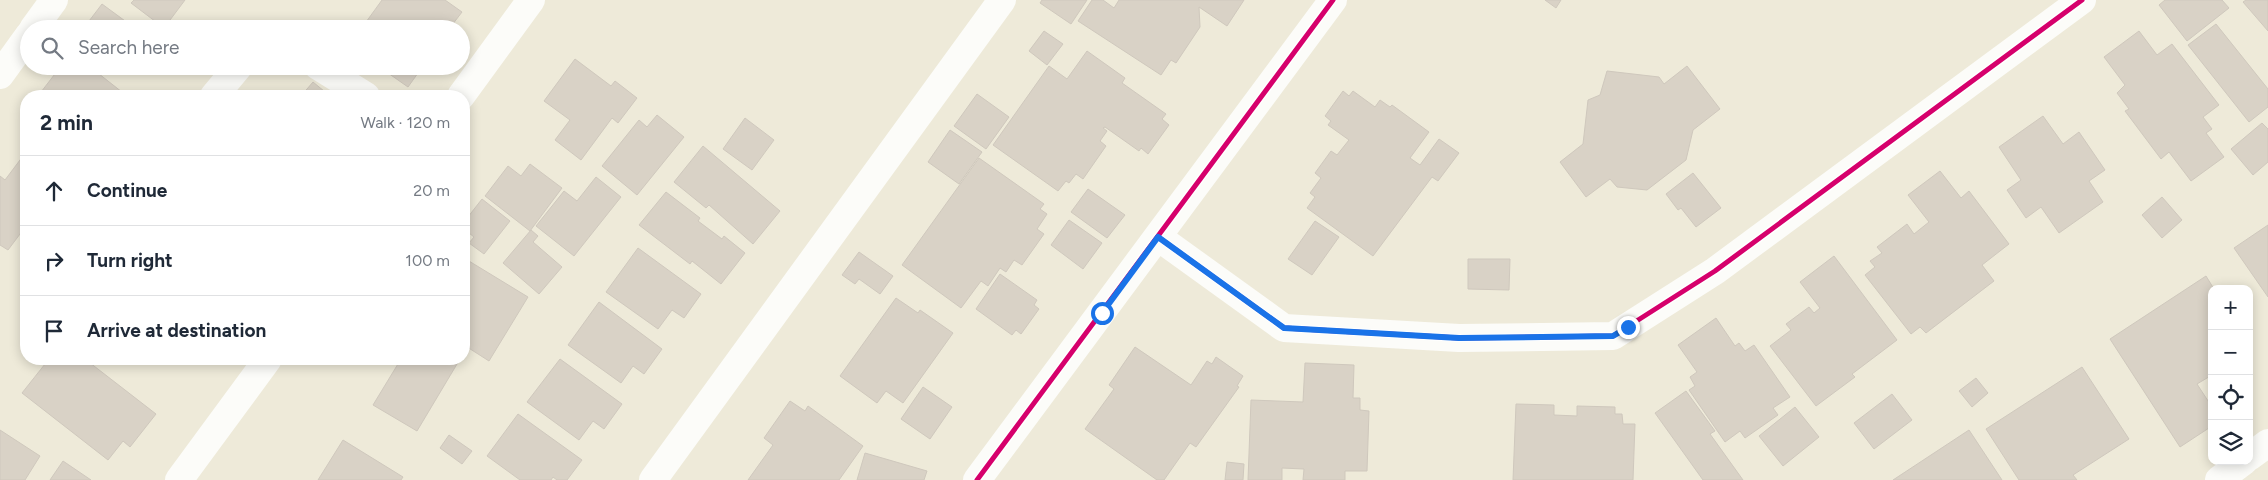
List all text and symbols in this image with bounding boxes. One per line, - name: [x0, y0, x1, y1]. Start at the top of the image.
- search box: [20, 20, 470, 75]
- icon: search: [38, 34, 66, 62]
- text: Search here: [78, 36, 180, 59]
- text: 2 min: [40, 110, 93, 135]
- text: Walk · 120 m: [361, 113, 450, 132]
- icon: ahead: [40, 177, 68, 205]
- text: Continue: [87, 179, 167, 202]
- text: 20 m: [413, 181, 450, 200]
- icon: right: [40, 247, 68, 275]
- text: Turn right: [87, 249, 173, 272]
- text: 100 m: [405, 251, 450, 270]
- map controls: [2208, 285, 2253, 465]
- button: +: [2208, 285, 2253, 330]
- route start: [1091, 302, 1114, 325]
- route end: [1617, 316, 1640, 339]
- icon: arrive: [40, 317, 68, 345]
- text: Arrive at destination: [87, 319, 266, 342]
- button: −: [2208, 330, 2253, 375]
- button: locate: [2208, 375, 2253, 420]
- button: layers: [2208, 420, 2253, 465]

